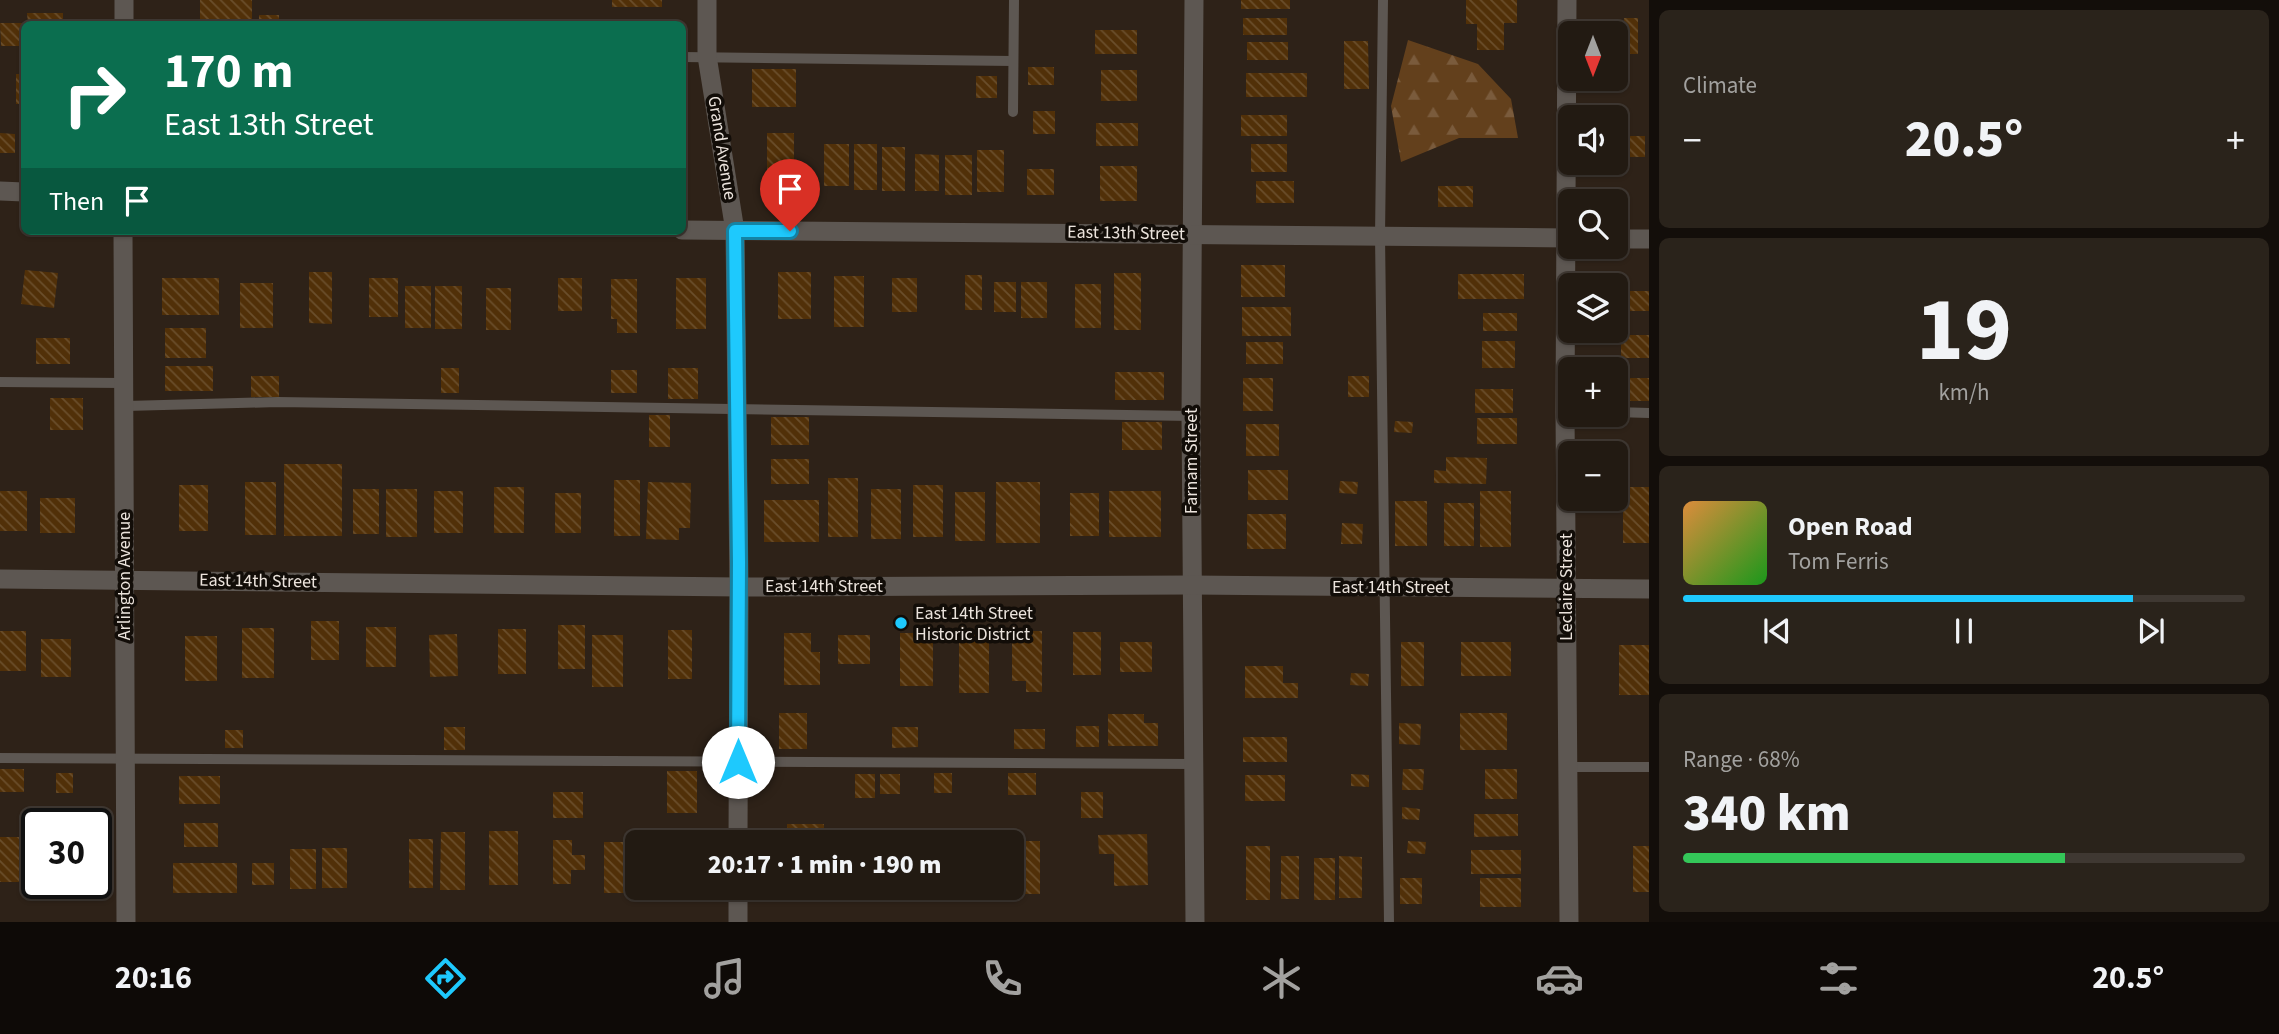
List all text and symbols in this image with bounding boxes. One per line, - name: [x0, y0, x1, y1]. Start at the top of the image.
- north arrow: [1558, 21, 1628, 91]
- map controls: [1558, 21, 1628, 511]
- text: 170 m: [164, 37, 293, 107]
- icon: right: [49, 49, 140, 140]
- text: Climate: [1683, 69, 1757, 102]
- street label: Grand Avenue: [701, 94, 743, 202]
- text: East 13th Street: [164, 102, 374, 148]
- text: 20.5°: [1905, 103, 2023, 177]
- button: sound: [1558, 105, 1628, 175]
- text: −: [1683, 114, 1702, 168]
- text: +: [2226, 114, 2245, 168]
- pin: [760, 159, 820, 231]
- icon: arrive: [771, 170, 809, 208]
- icon: arrive: [118, 182, 156, 220]
- text: Then: [49, 183, 104, 220]
- button: search: [1558, 189, 1628, 259]
- street label: East 13th Street: [1067, 219, 1185, 247]
- text: 19: [1916, 266, 2012, 395]
- button: layers: [1558, 273, 1628, 343]
- button: +: [1558, 357, 1628, 427]
- text: km/h: [1938, 376, 1990, 409]
- street label: Farnam Street: [1179, 408, 1204, 514]
- button: −: [1558, 441, 1628, 511]
- text: Open Road: [1788, 508, 1913, 545]
- street label: Arlington Avenue: [112, 512, 137, 640]
- street label: Leclaire Street: [1554, 533, 1579, 641]
- text: Tom Ferris: [1788, 545, 1889, 578]
- street label: East 14th Street: [199, 567, 317, 595]
- street label: East 14th Street: [765, 574, 883, 599]
- street label: East 14th Street: [1332, 575, 1450, 600]
- place label: East 14th Street Historic District: [915, 601, 1033, 647]
- icon: previous: [1758, 612, 1796, 650]
- icon: pause: [1945, 612, 1983, 650]
- icon: next: [2132, 612, 2170, 650]
- marker: East 14th Street Historic District: [893, 615, 909, 631]
- position arrow: [701, 725, 775, 799]
- text: Range · 68%: [1683, 743, 1800, 776]
- text: 340 km: [1683, 777, 1851, 851]
- speed limit sign: 30: [21, 808, 112, 899]
- text: 20:17 · 1 min · 190 m: [708, 846, 941, 883]
- icon: directions: [421, 954, 470, 1003]
- icon: music: [700, 954, 749, 1003]
- icon: phone: [978, 954, 1027, 1003]
- icon: climate: [1257, 954, 1306, 1003]
- icon: car: [1535, 954, 1584, 1003]
- icon: filters: [1814, 954, 1863, 1003]
- text: 20:16: [115, 955, 192, 1001]
- text: 20.5°: [2092, 955, 2164, 1001]

